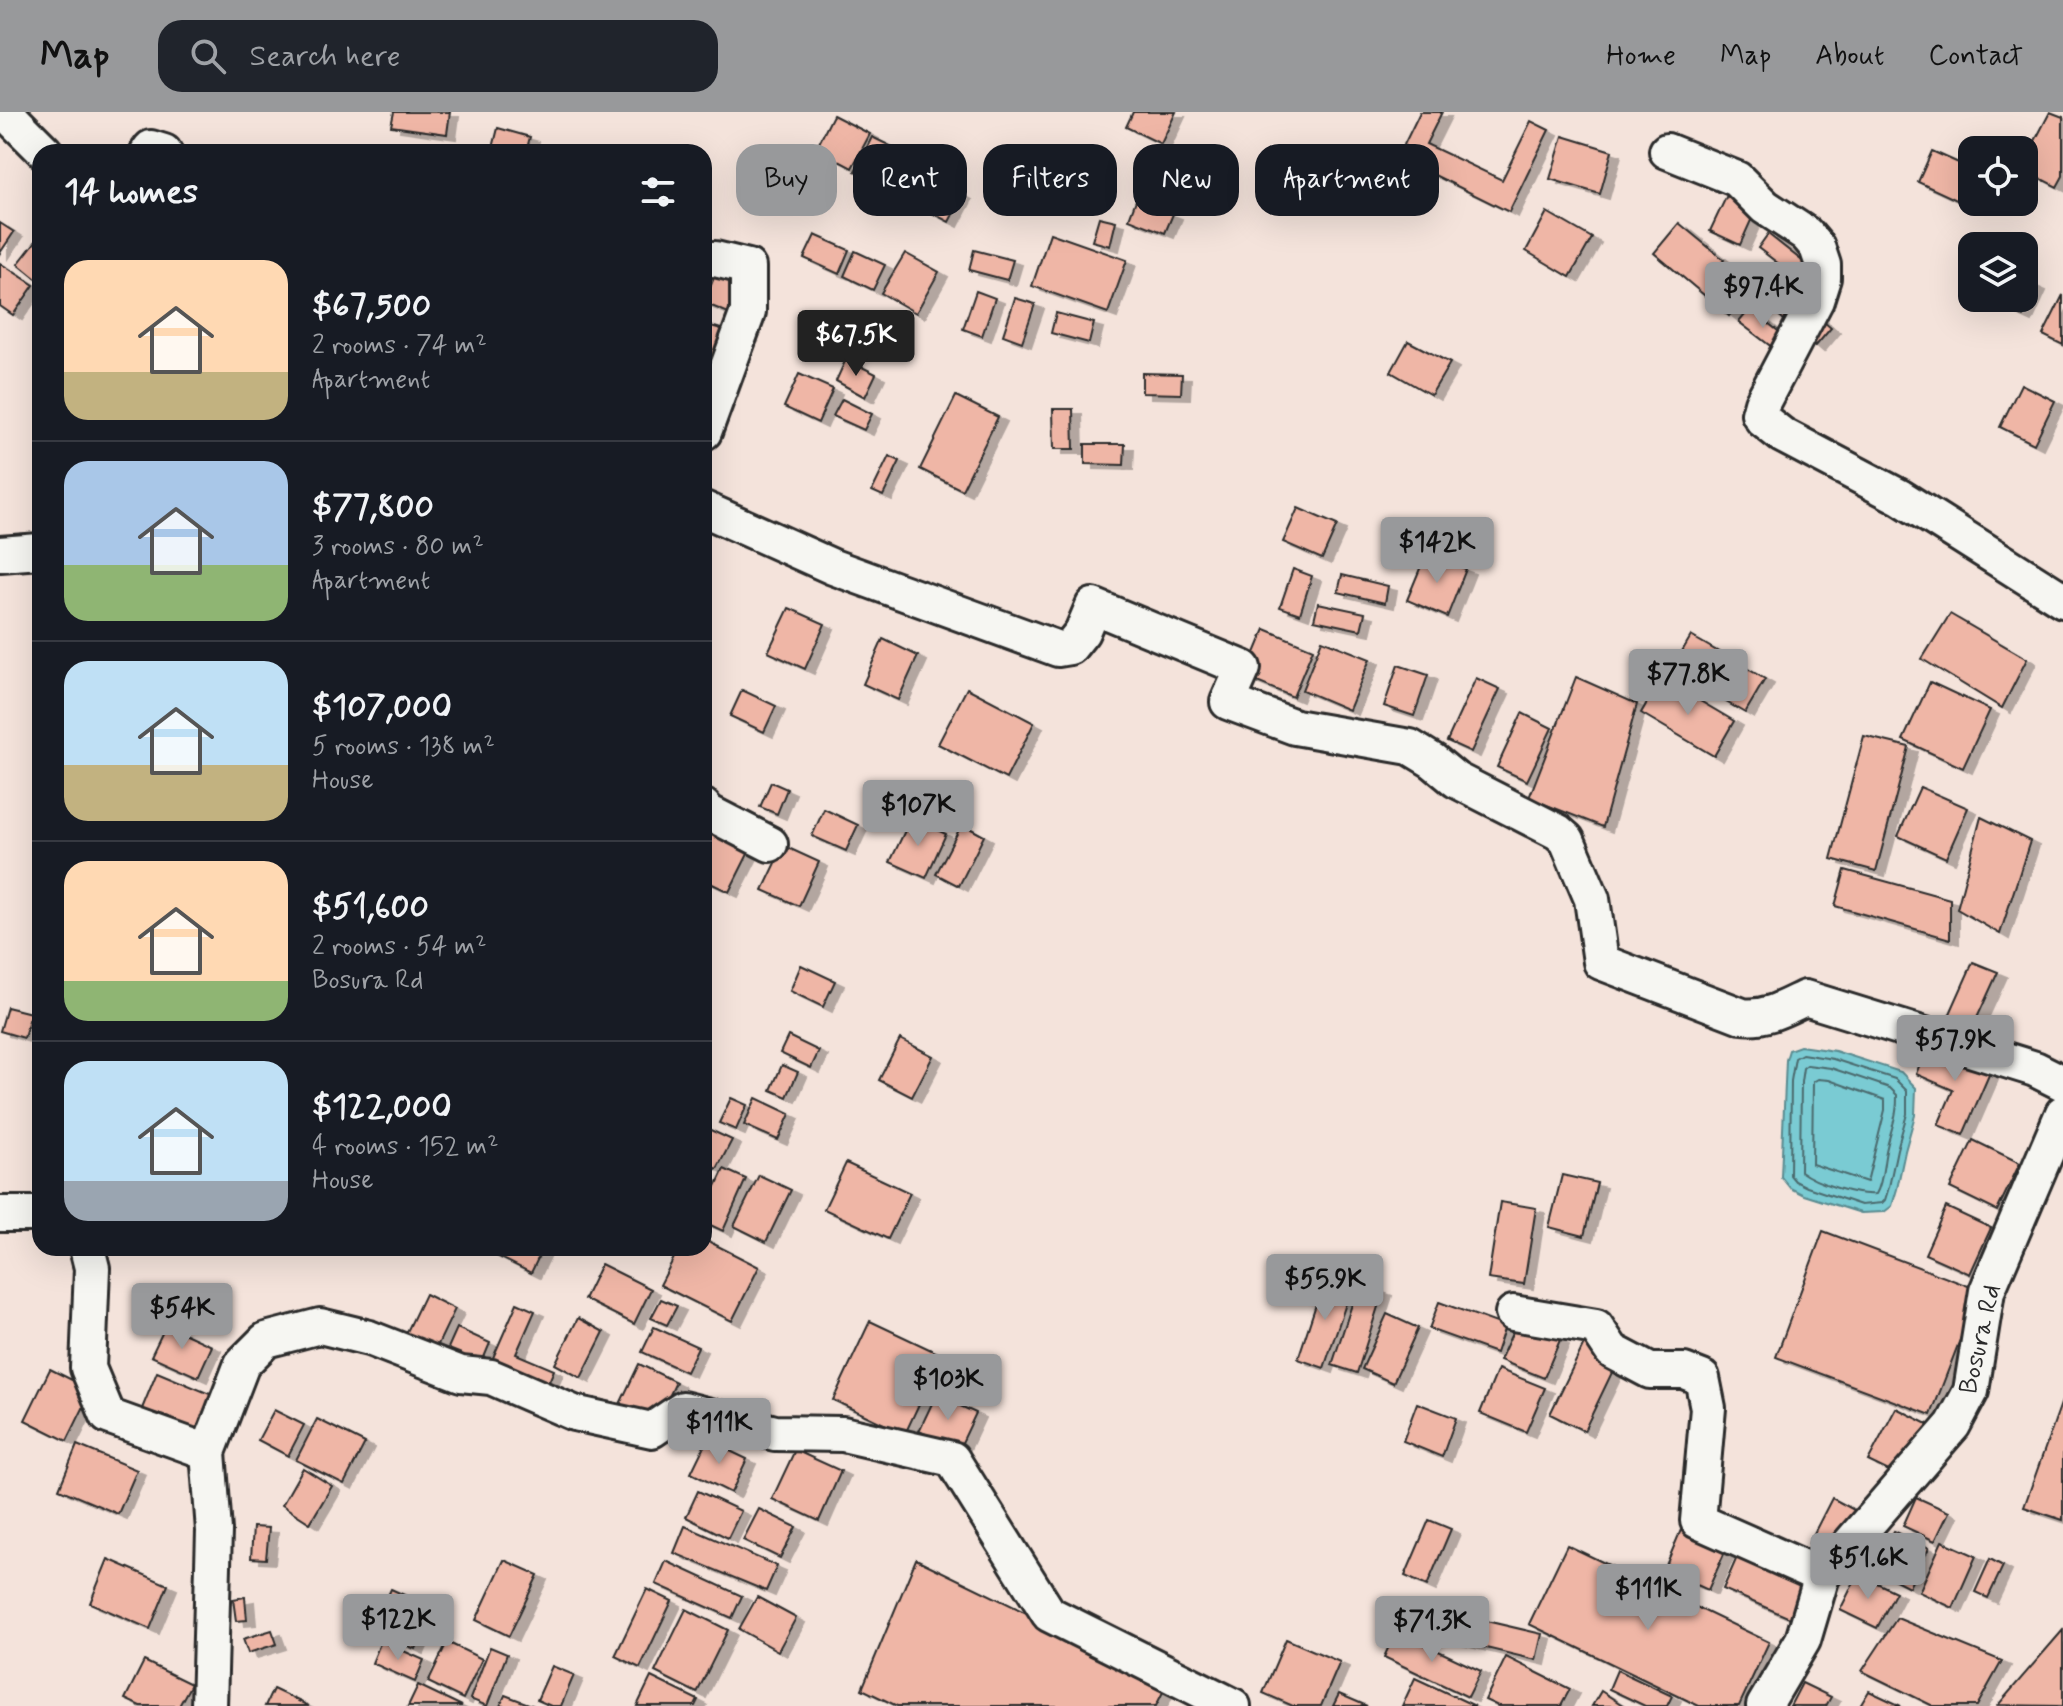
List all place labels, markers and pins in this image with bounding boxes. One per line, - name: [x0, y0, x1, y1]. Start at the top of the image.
- pin: $97.4K: [1698, 262, 1828, 330]
- pin: $67.5K: [791, 310, 921, 378]
- pin: $142K: [1381, 517, 1493, 585]
- pin: $77.8K: [1623, 649, 1753, 717]
- pin: $107K: [862, 780, 974, 848]
- pin: $57.9K: [1890, 1015, 2020, 1083]
- pin: $55.9K: [1260, 1254, 1390, 1322]
- pin: $54K: [135, 1283, 229, 1351]
- pin: $103K: [892, 1354, 1004, 1422]
- pin: $111K: [663, 1398, 775, 1466]
- pin: $51.6K: [1803, 1533, 1933, 1601]
- pin: $111K: [1592, 1564, 1704, 1632]
- pin: $122K: [342, 1594, 454, 1662]
- pin: $71.3K: [1367, 1596, 1497, 1664]

